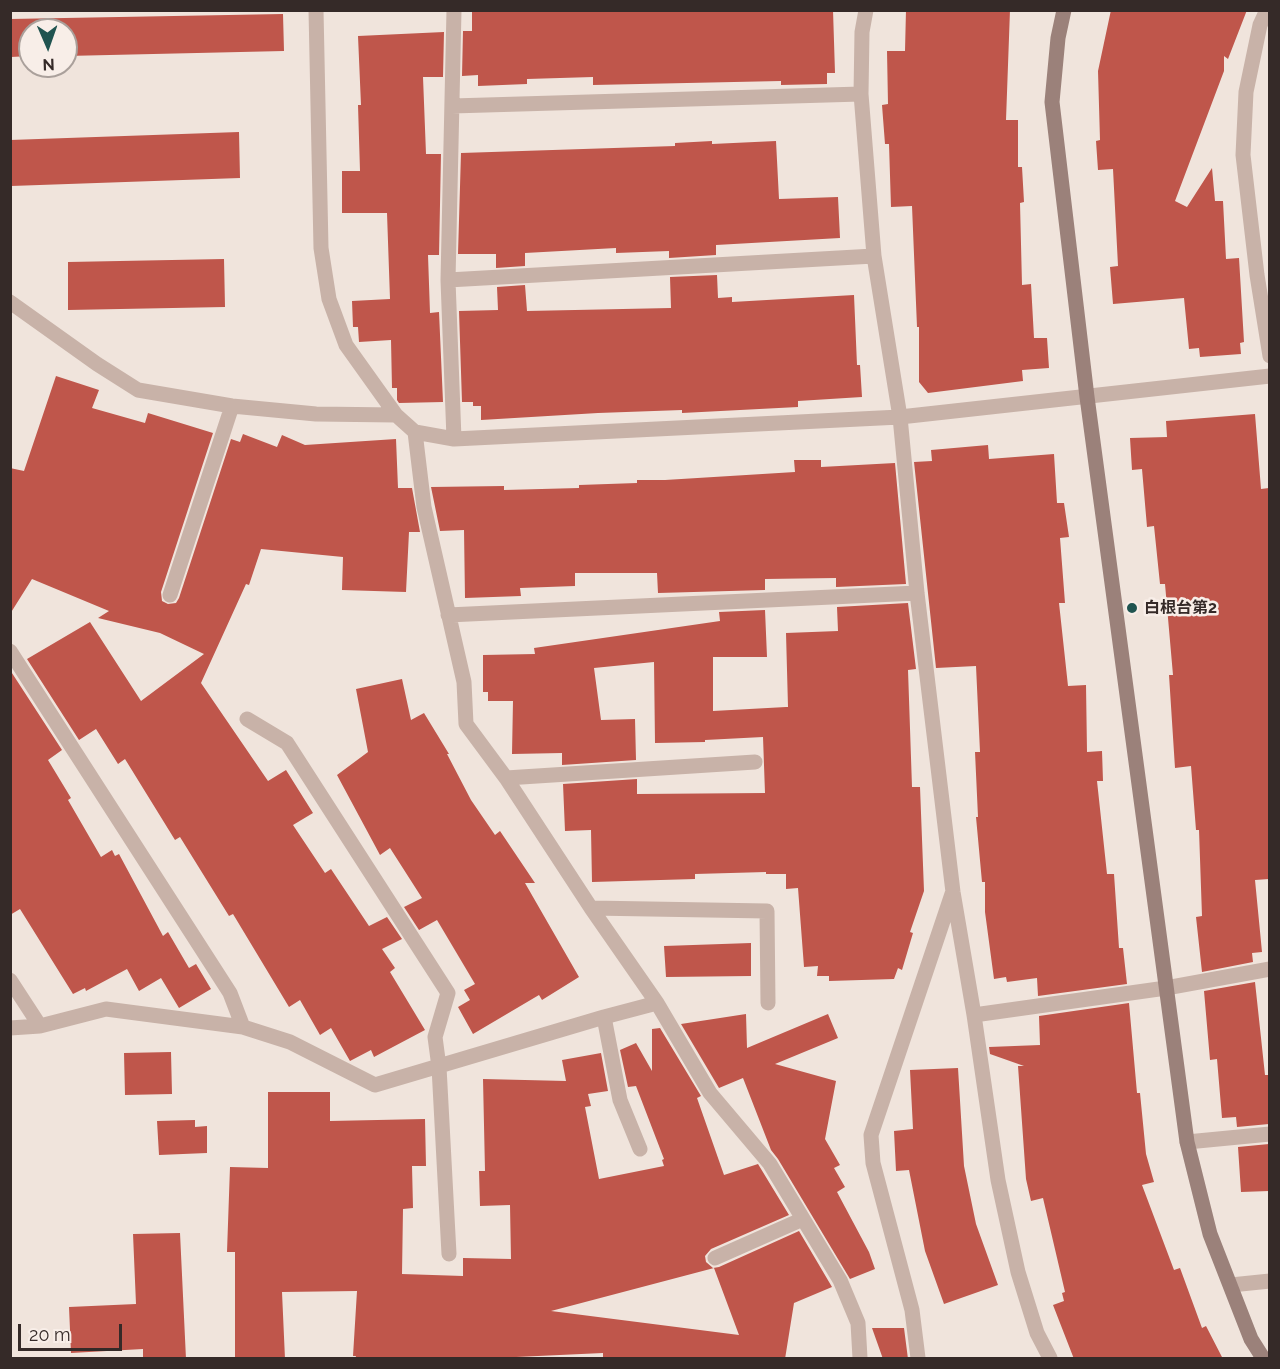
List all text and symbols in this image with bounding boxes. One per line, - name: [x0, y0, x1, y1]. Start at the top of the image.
- north arrow: [18, 18, 78, 78]
- text: N: [42, 55, 55, 74]
- place label: 白根台第2: [1144, 598, 1217, 618]
- marker: 白根台第2: [1125, 601, 1139, 615]
- scale bar: [21, 1312, 124, 1350]
- text: 20 m: [29, 1324, 71, 1345]

